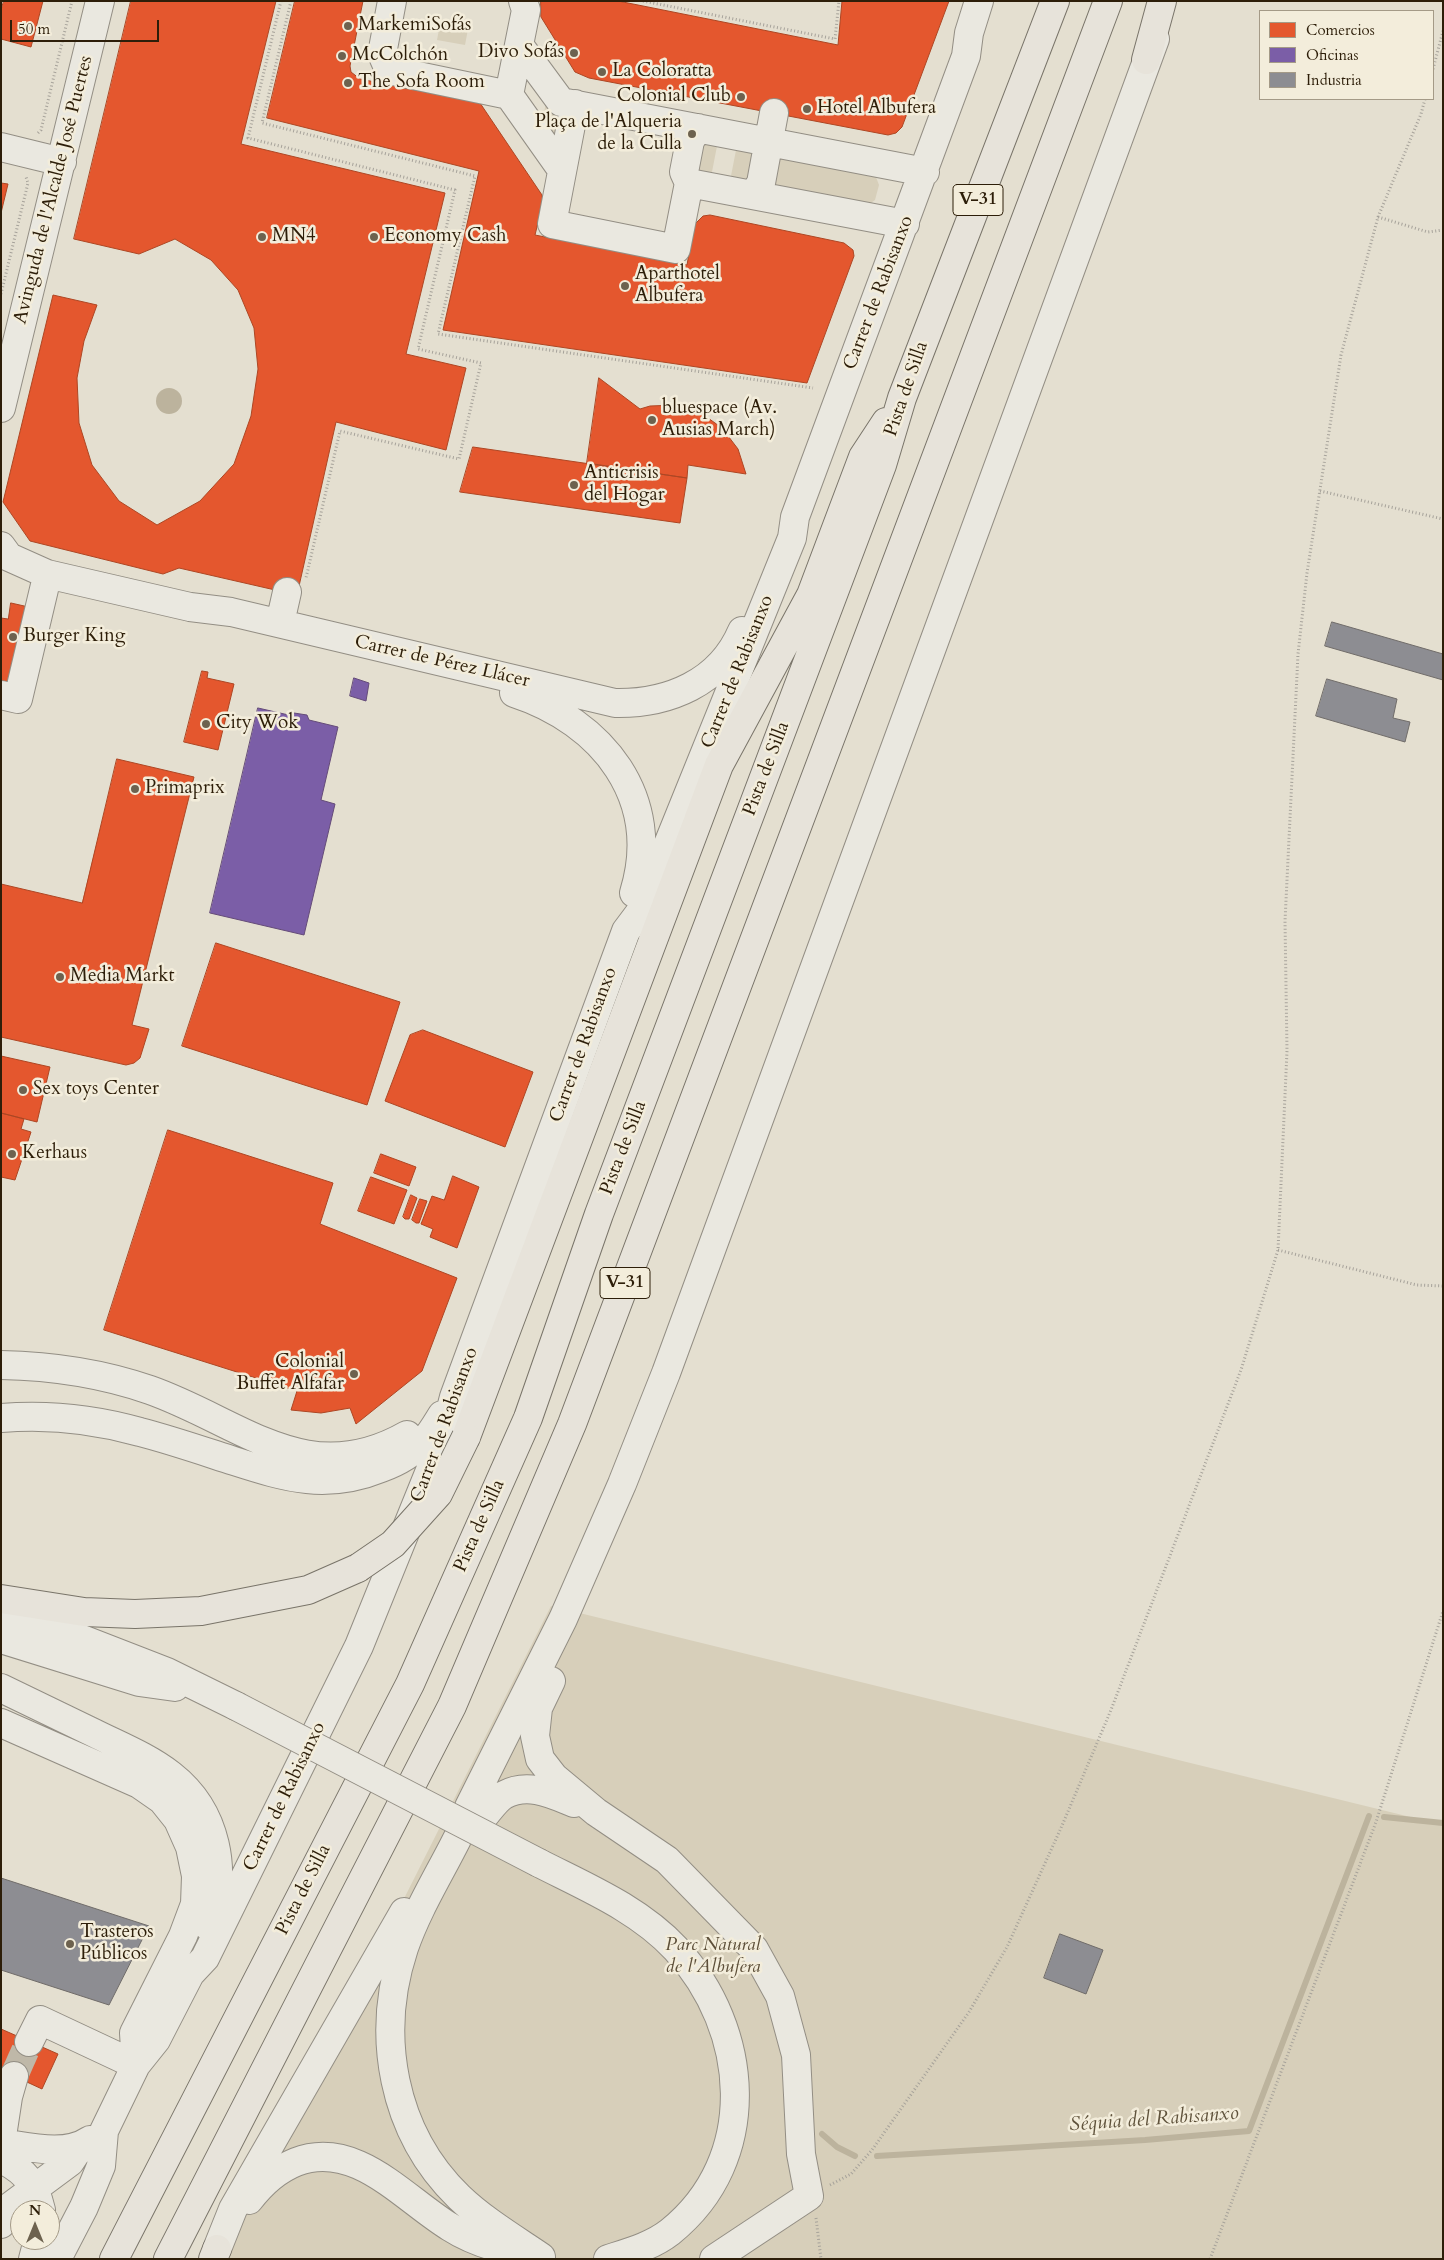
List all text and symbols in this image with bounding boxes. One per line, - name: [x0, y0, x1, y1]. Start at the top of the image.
- scale bar: [12, 10, 161, 42]
- legend: [1259, 10, 1434, 100]
- place label: MarkemiSofás: [358, 15, 471, 37]
- text: 50 m: [18, 19, 50, 39]
- marker: MarkemiSofás: [342, 20, 354, 32]
- text: Comercios: [1306, 20, 1375, 40]
- place label: Divo Sofás: [478, 42, 564, 64]
- place label: McColchón: [352, 45, 448, 67]
- text: Oficinas: [1306, 45, 1359, 65]
- marker: Divo Sofás: [568, 47, 580, 59]
- marker: McColchón: [336, 50, 348, 62]
- street label: Avinguda de l'Alcalde José Puertes: [10, 54, 98, 326]
- place label: La Coloratta: [612, 61, 712, 83]
- marker: La Coloratta: [596, 66, 608, 78]
- text: Industria: [1306, 70, 1362, 90]
- place label: The Sofa Room: [358, 72, 485, 94]
- marker: The Sofa Room: [342, 77, 354, 89]
- place label: Colonial Club: [617, 86, 731, 108]
- marker: Colonial Club: [735, 91, 747, 103]
- place label: Hotel Albufera: [817, 98, 936, 120]
- marker: Hotel Albufera: [801, 103, 813, 115]
- place label: Plaça de l'Alqueria de la Culla: [535, 112, 682, 156]
- marker: Plaça de l'Alqueria de la Culla: [686, 128, 698, 140]
- road number: V-31: [953, 184, 1003, 216]
- street label: Carrer de Rabisanxo: [839, 213, 919, 373]
- place label: MN4: [272, 226, 316, 248]
- place label: Economy Cash: [384, 226, 506, 248]
- marker: MN4: [256, 231, 268, 243]
- marker: Economy Cash: [368, 231, 380, 243]
- place label: Aparthotel Albufera: [635, 264, 720, 308]
- marker: Aparthotel Albufera: [619, 280, 631, 292]
- street label: Pista de Silla: [880, 339, 934, 439]
- place label: bluespace (Av. Ausias March): [662, 398, 777, 442]
- marker: bluespace (Av. Ausias March): [646, 414, 658, 426]
- place label: Anticrisis del Hogar: [584, 463, 665, 507]
- marker: Anticrisis del Hogar: [568, 479, 580, 491]
- street label: Carrer de Rabisanxo: [697, 592, 779, 752]
- place label: Burger King: [23, 626, 126, 648]
- marker: Burger King: [7, 631, 19, 643]
- street label: Carrer de Pérez Llácer: [352, 631, 532, 693]
- place label: City Wok: [216, 713, 298, 735]
- marker: City Wok: [200, 718, 212, 730]
- street label: Pista de Silla: [739, 719, 795, 819]
- place label: Primaprix: [145, 778, 225, 800]
- marker: Primaprix: [129, 783, 141, 795]
- street label: Carrer de Rabisanxo: [545, 964, 623, 1126]
- place label: Media Markt: [70, 966, 174, 988]
- marker: Media Markt: [54, 971, 66, 983]
- place label: Sex toys Center: [33, 1079, 159, 1101]
- marker: Sex toys Center: [17, 1084, 29, 1096]
- street label: Pista de Silla: [596, 1098, 652, 1198]
- place label: Kerhaus: [22, 1143, 87, 1165]
- marker: Kerhaus: [6, 1148, 18, 1160]
- road number: V-31: [600, 1268, 650, 1299]
- street label: Carrer de Rabisanxo: [406, 1344, 484, 1506]
- place label: Colonial Buffet Alfafar: [236, 1352, 344, 1396]
- marker: Colonial Buffet Alfafar: [348, 1368, 360, 1380]
- street label: Pista de Silla: [449, 1476, 511, 1576]
- street label: Carrer de Rabisanxo: [239, 1719, 331, 1875]
- street label: Pista de Silla: [271, 1841, 337, 1939]
- place label: Trasteros Públicos: [80, 1922, 154, 1966]
- park label: Parc Natural de l'Albufera: [665, 1935, 761, 1979]
- marker: Trasteros Públicos: [64, 1938, 76, 1950]
- water label: Séquia del Rabisanxo: [1069, 2102, 1239, 2138]
- north arrow: [10, 2200, 60, 2250]
- text: N: [29, 2201, 41, 2220]

